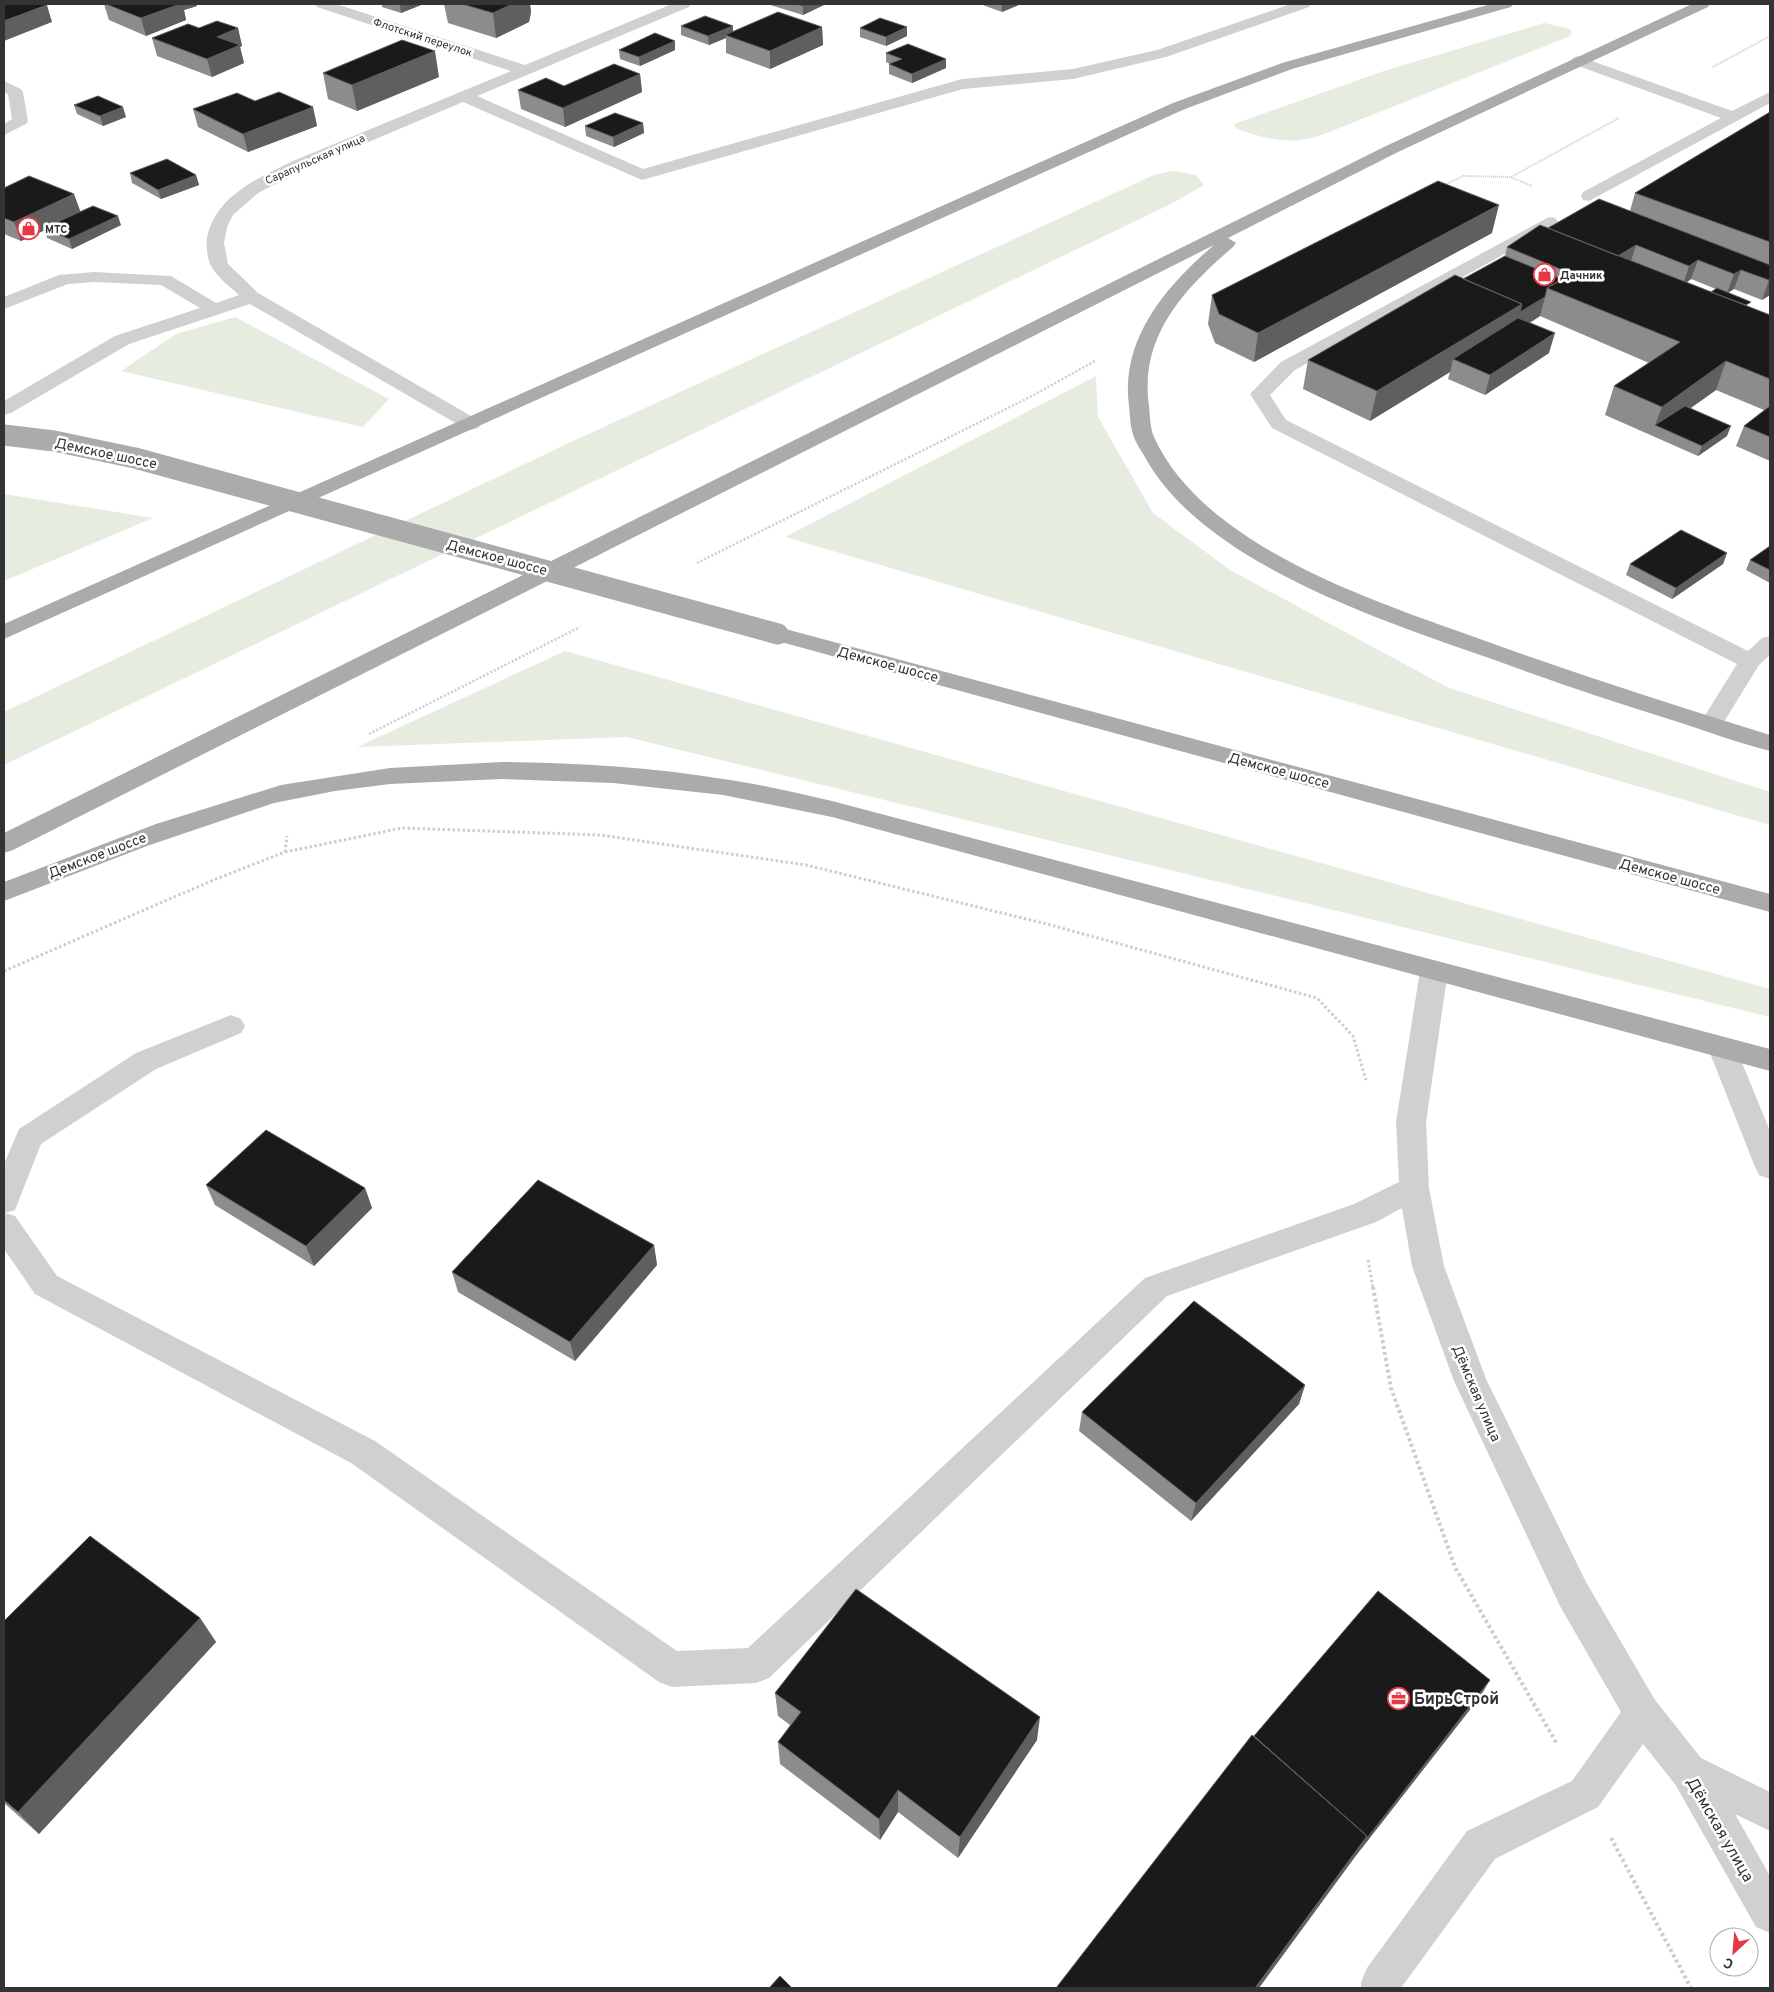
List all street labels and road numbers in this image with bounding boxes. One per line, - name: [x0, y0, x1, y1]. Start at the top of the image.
- street label: Флотский переулок: [371, 15, 474, 61]
- street label: Сарапульская улица: [263, 131, 368, 188]
- street label: Демское шоссе: [53, 435, 158, 474]
- street label: Демское шоссе: [444, 537, 549, 580]
- street label: Демское шоссе: [835, 644, 940, 687]
- street label: Демское шоссе: [1226, 750, 1331, 793]
- street label: Демское шоссе: [46, 830, 149, 883]
- street label: Демское шоссе: [1617, 856, 1722, 899]
- street label: Дёмская улица: [1448, 1343, 1504, 1444]
- street label: Дёмская улица: [1681, 1774, 1757, 1886]

